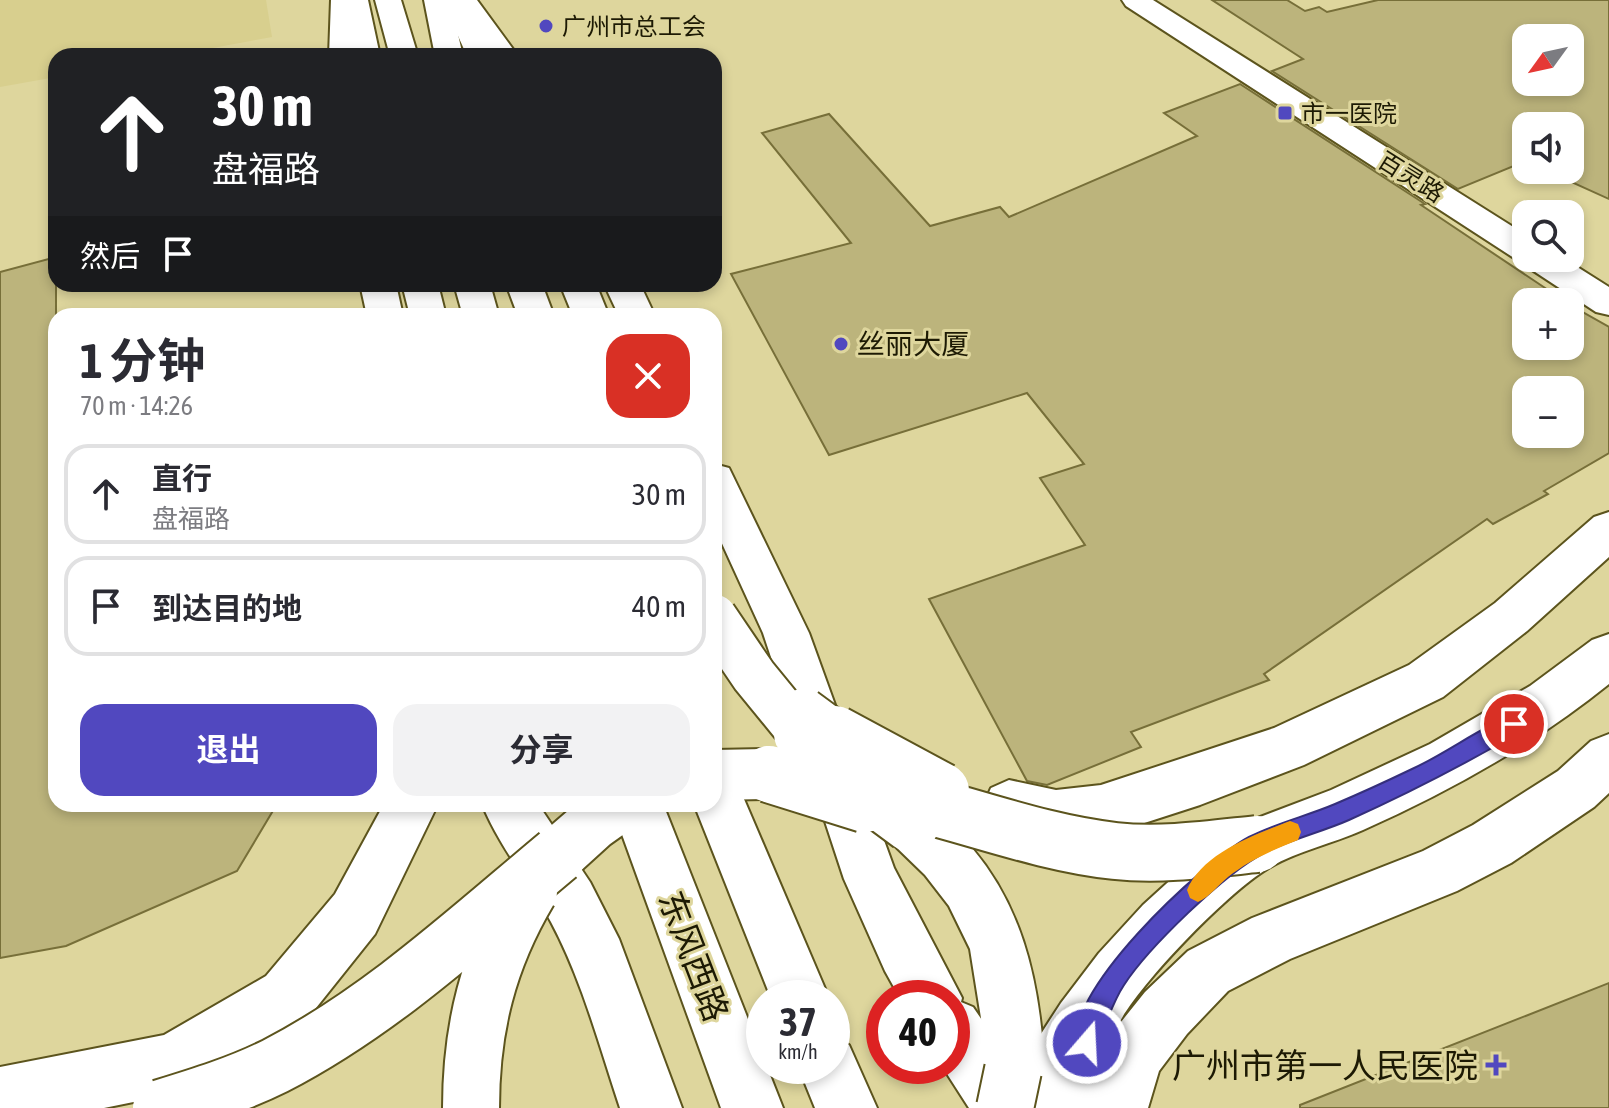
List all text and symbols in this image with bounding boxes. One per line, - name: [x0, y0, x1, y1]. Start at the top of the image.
- place label: 广州市总工会: [562, 13, 706, 40]
- marker: 广州市总工会: [537, 17, 555, 35]
- north arrow: [1512, 24, 1584, 96]
- map controls: [1512, 24, 1584, 448]
- text: 30 m: [212, 74, 313, 138]
- icon: ahead: [80, 80, 184, 184]
- place label: 市一医院: [1301, 100, 1397, 127]
- marker: 市一医院: [1276, 104, 1294, 122]
- button: sound: [1512, 112, 1584, 184]
- street label: 百灵路: [1373, 146, 1449, 208]
- text: 盘福路: [212, 148, 320, 190]
- button: search: [1512, 200, 1584, 272]
- icon: arrive: [156, 232, 200, 276]
- text: 然后: [80, 239, 140, 273]
- button: +: [1512, 288, 1584, 360]
- place label: 丝丽大厦: [857, 328, 969, 360]
- text: 1 分钟: [80, 333, 205, 388]
- button: close: [606, 334, 690, 418]
- marker: 丝丽大厦: [832, 335, 850, 353]
- button: −: [1512, 376, 1584, 448]
- text: 70 m · 14:26: [80, 391, 193, 421]
- text: 直行: [152, 461, 212, 495]
- icon: ahead: [84, 472, 128, 516]
- text: 30 m: [632, 477, 686, 511]
- text: 盘福路: [152, 504, 230, 534]
- icon: arrive: [84, 584, 128, 628]
- text: 40 m: [632, 589, 686, 623]
- text: 到达目的地: [152, 591, 302, 625]
- pin: [1480, 690, 1548, 758]
- icon: arrive: [1492, 702, 1536, 746]
- button: 退出: [80, 704, 377, 796]
- button: 分享: [393, 704, 690, 796]
- street label: 东风西路: [651, 886, 737, 1026]
- speed limit sign: 40: [866, 980, 970, 1084]
- text: 37: [779, 999, 817, 1044]
- position arrow: [1045, 1001, 1129, 1085]
- text: km/h: [778, 1040, 818, 1063]
- place label: 广州市第一人民医院: [1172, 1046, 1478, 1085]
- marker: 广州市第一人民医院: [1485, 1054, 1507, 1076]

